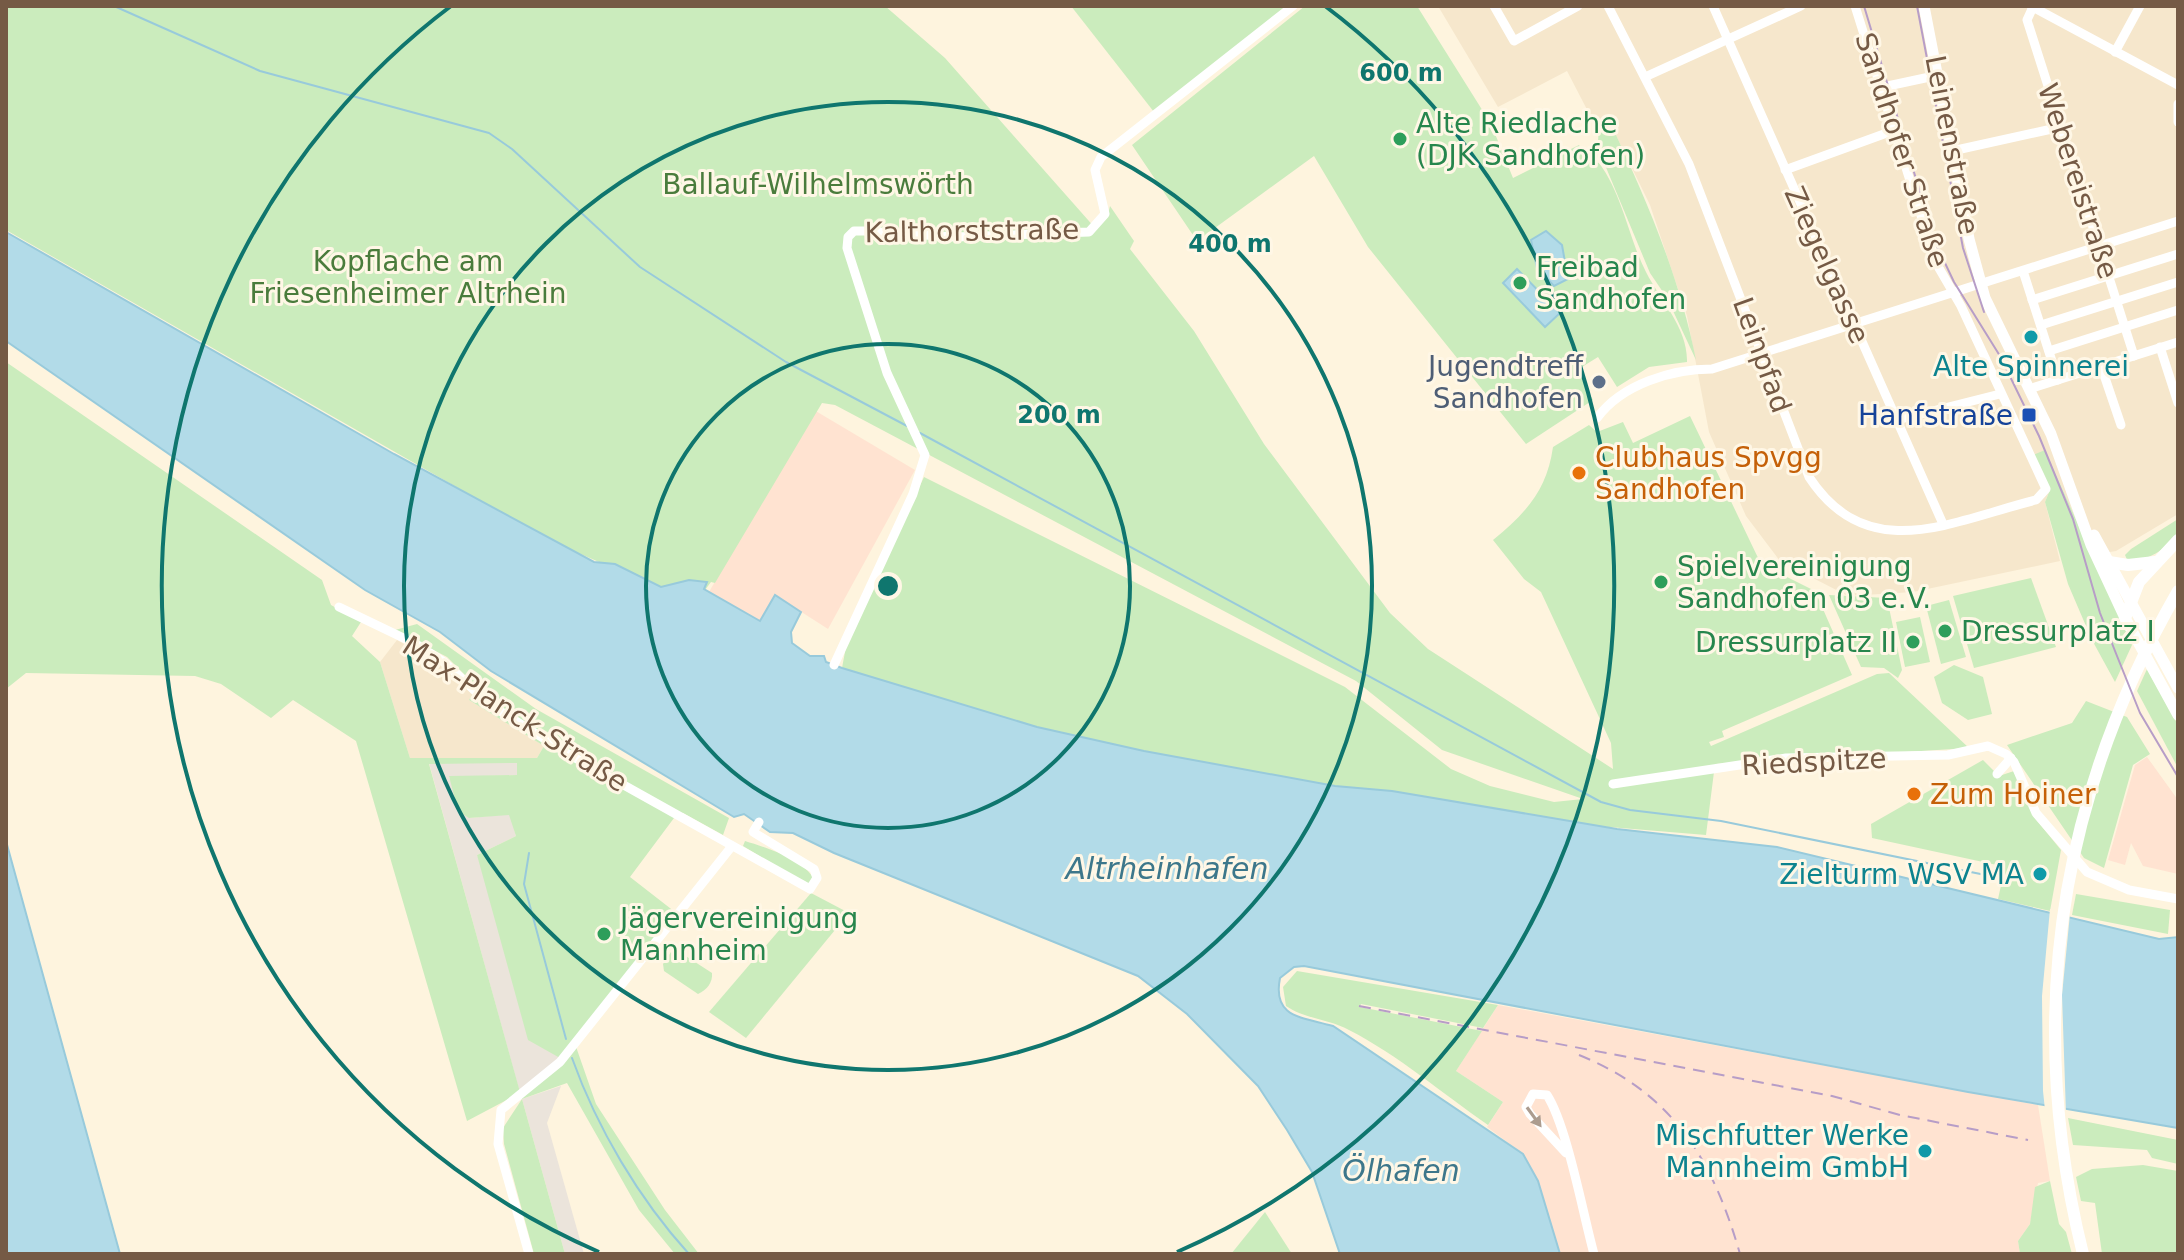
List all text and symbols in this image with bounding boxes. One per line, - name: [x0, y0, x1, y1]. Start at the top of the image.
- street label: Sandhofer Straße: [1848, 28, 1956, 272]
- street label: Leinenstraße: [1918, 53, 1986, 237]
- text: 600 m: [1359, 59, 1443, 87]
- street label: Webereistraße: [2031, 79, 2125, 283]
- place label: Alte Riedlache (DJK Sandhofen): [1416, 107, 1645, 172]
- marker: Alte Riedlache (DJK Sandhofen): [1391, 130, 1409, 148]
- park label: Ballauf-Wilhelmswörth: [662, 168, 974, 201]
- street label: Ziegelgasse: [1778, 181, 1876, 349]
- street label: Kalthorststraße: [864, 213, 1080, 249]
- text: 400 m: [1188, 230, 1272, 258]
- park label: Kopflache am Friesenheimer Altrhein: [249, 245, 567, 310]
- place label: Freibad Sandhofen: [1536, 251, 1686, 316]
- marker: Freibad Sandhofen: [1511, 274, 1529, 292]
- street label: Leinpfad: [1726, 293, 1798, 417]
- marker: Alte Spinnerei: [2022, 328, 2040, 346]
- place label: Jugendtreff Sandhofen: [1426, 350, 1584, 415]
- place label: Alte Spinnerei: [1933, 350, 2129, 383]
- marker: Jugendtreff Sandhofen: [1590, 373, 1608, 391]
- place label: Hanfstraße: [1858, 399, 2013, 432]
- text: 200 m: [1017, 401, 1101, 429]
- marker: Hanfstraße: [2020, 406, 2038, 424]
- place label: Clubhaus Spvgg Sandhofen: [1595, 441, 1822, 506]
- marker: Clubhaus Spvgg Sandhofen: [1570, 464, 1588, 482]
- place label: Spielvereinigung Sandhofen 03 e.V.: [1677, 550, 1931, 615]
- centre of rings: [874, 572, 902, 600]
- marker: Spielvereinigung Sandhofen 03 e.V.: [1652, 573, 1670, 591]
- place label: Dressurplatz I: [1961, 615, 2155, 648]
- marker: Dressurplatz I: [1936, 622, 1954, 640]
- place label: Dressurplatz II: [1695, 626, 1897, 659]
- street label: Max-Planck-Straße: [396, 629, 634, 799]
- marker: Dressurplatz II: [1904, 633, 1922, 651]
- street label: Riedspitze: [1741, 742, 1887, 782]
- place label: Zum Hoiner: [1930, 778, 2096, 811]
- marker: Zum Hoiner: [1905, 785, 1923, 803]
- water label: Altrheinhafen: [1063, 851, 1269, 886]
- place label: Zielturm WSV MA: [1779, 858, 2024, 891]
- marker: Zielturm WSV MA: [2031, 865, 2049, 883]
- place label: Jägervereinigung Mannheim: [618, 902, 858, 967]
- marker: Jägervereinigung Mannheim: [595, 925, 613, 943]
- one-way arrow: [1526, 1106, 1542, 1128]
- place label: Mischfutter Werke Mannheim GmbH: [1655, 1119, 1909, 1184]
- marker: Mischfutter Werke Mannheim GmbH: [1916, 1142, 1934, 1160]
- water label: Ölhafen: [1342, 1153, 1460, 1188]

